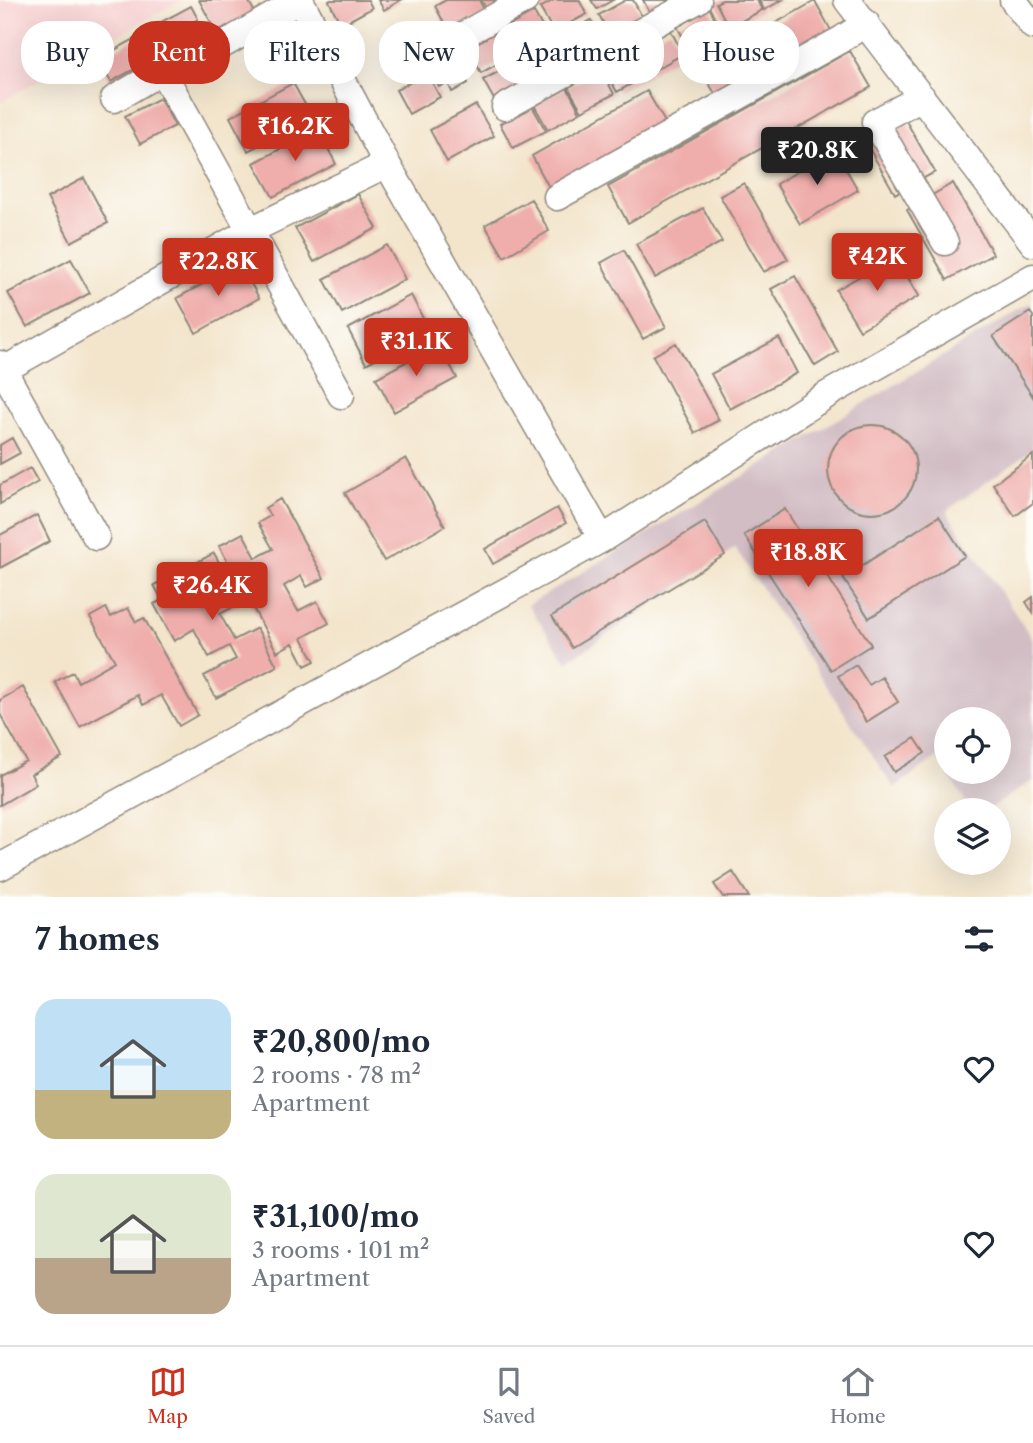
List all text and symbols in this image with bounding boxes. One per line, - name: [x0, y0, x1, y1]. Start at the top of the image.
- chip: Buy: [21, 21, 114, 84]
- chip: Rent: [128, 21, 230, 84]
- chip: Filters: [244, 21, 365, 84]
- chip: New: [379, 21, 479, 84]
- chip: Apartment: [493, 21, 664, 84]
- chip: House: [678, 21, 799, 84]
- pin: ₹16.2K: [238, 104, 352, 163]
- text: ₹16.2K: [257, 112, 333, 140]
- pin: ₹20.8K: [760, 128, 874, 187]
- text: ₹20.8K: [777, 136, 857, 164]
- pin: ₹42K: [836, 233, 918, 293]
- pin: ₹22.8K: [161, 238, 275, 298]
- text: ₹42K: [848, 242, 906, 270]
- text: ₹22.8K: [178, 247, 258, 275]
- pin: ₹31.1K: [359, 318, 473, 378]
- text: ₹31.1K: [380, 327, 452, 355]
- pin: ₹18.8K: [751, 530, 865, 589]
- text: ₹18.8K: [770, 538, 846, 566]
- pin: ₹26.4K: [155, 562, 269, 622]
- text: ₹26.4K: [173, 571, 251, 599]
- map controls: [934, 707, 1011, 875]
- button: locate: [934, 707, 1011, 784]
- button: layers: [934, 798, 1011, 875]
- icon: filters: [960, 920, 998, 958]
- text: 7 homes: [35, 921, 160, 958]
- text: ₹20,800/mo: [252, 1023, 430, 1060]
- icon: home: [91, 1027, 175, 1111]
- icon: heart: [960, 1050, 998, 1088]
- text: 2 rooms · 78 m²: [252, 1061, 421, 1089]
- text: Apartment: [252, 1089, 370, 1117]
- text: ₹31,100/mo: [252, 1198, 419, 1235]
- icon: home: [91, 1202, 175, 1286]
- icon: heart: [960, 1225, 998, 1263]
- text: 3 rooms · 101 m²: [252, 1236, 429, 1264]
- text: Apartment: [252, 1264, 370, 1292]
- tab: Map: [147, 1363, 188, 1428]
- tab: Saved: [483, 1363, 535, 1428]
- tab: Home: [830, 1363, 886, 1428]

